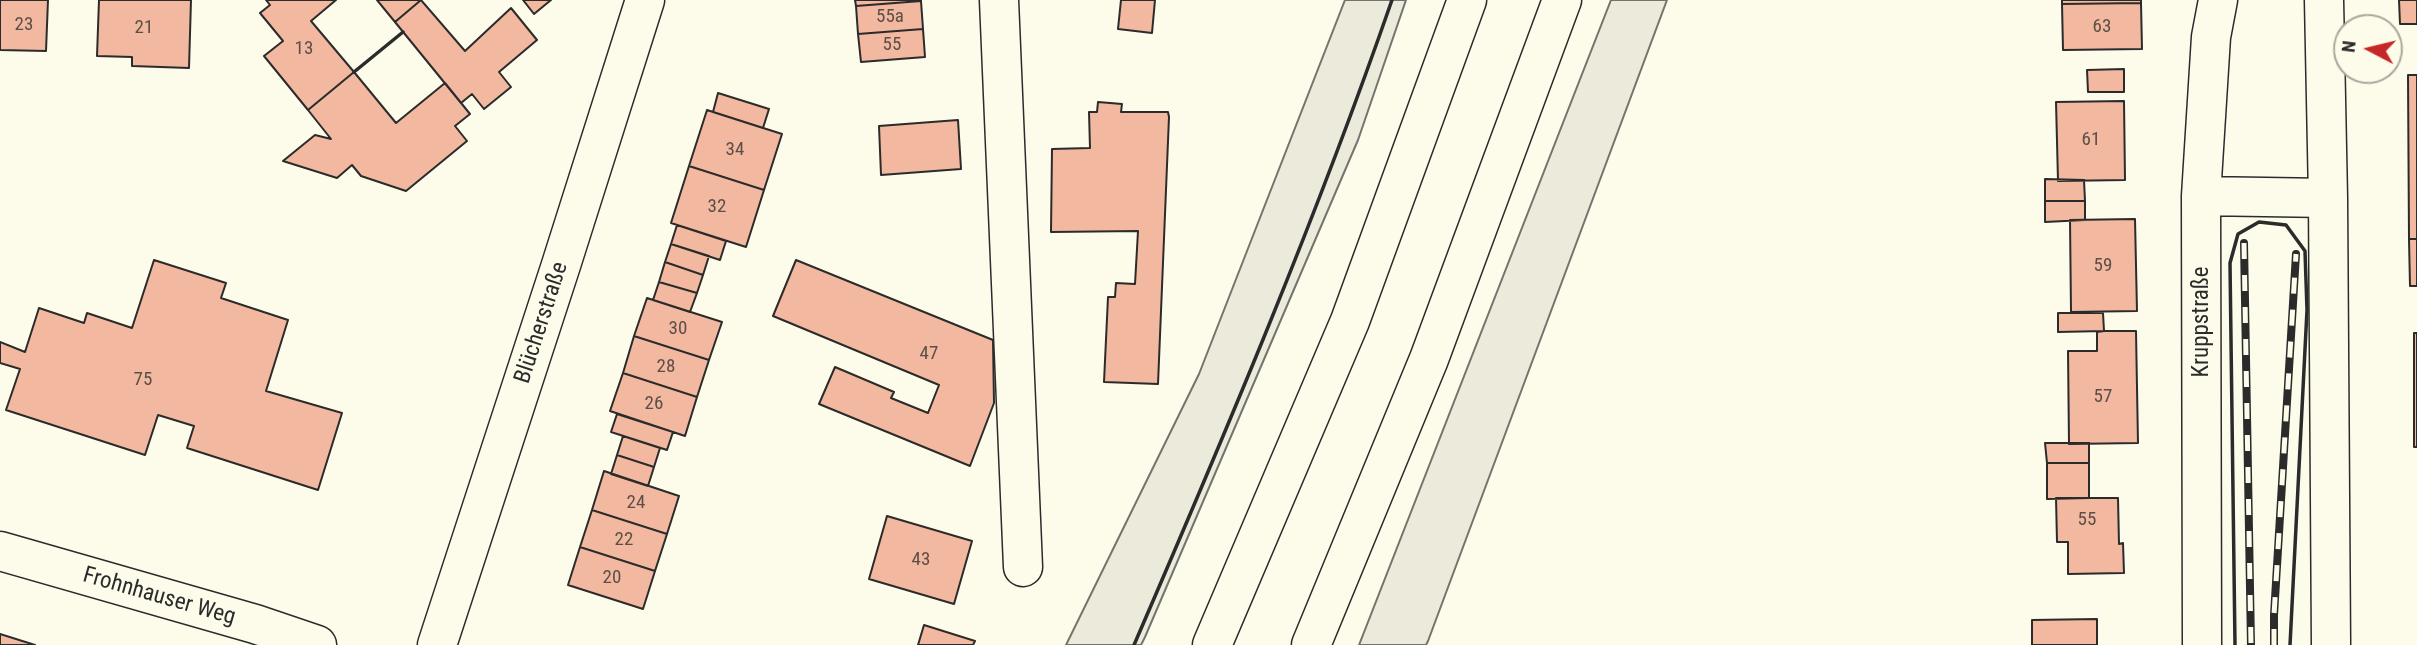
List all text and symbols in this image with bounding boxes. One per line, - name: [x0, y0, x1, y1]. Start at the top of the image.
- house number: 55a: [876, 6, 904, 28]
- house number: 23: [15, 14, 33, 36]
- north arrow: [2333, 14, 2403, 84]
- house number: 63: [2093, 16, 2111, 38]
- house number: 21: [135, 17, 153, 39]
- house number: 55: [883, 34, 901, 56]
- house number: 13: [295, 38, 313, 60]
- text: N: [2337, 39, 2361, 54]
- house number: 61: [2082, 129, 2100, 151]
- house number: 34: [726, 139, 744, 161]
- house number: 32: [708, 196, 726, 218]
- house number: 59: [2094, 255, 2112, 277]
- street label: Blücherstraße: [509, 259, 575, 387]
- street label: Kruppstraße: [2188, 266, 2216, 378]
- house number: 30: [669, 318, 687, 340]
- house number: 47: [920, 343, 938, 365]
- house number: 28: [657, 356, 675, 378]
- house number: 75: [134, 369, 152, 391]
- house number: 57: [2094, 386, 2112, 408]
- house number: 26: [645, 393, 663, 415]
- house number: 24: [627, 492, 645, 514]
- house number: 55: [2078, 509, 2096, 531]
- house number: 22: [615, 529, 633, 551]
- house number: 43: [912, 549, 930, 571]
- street label: Frohnhauser Weg: [80, 562, 238, 632]
- house number: 20: [603, 567, 621, 589]

